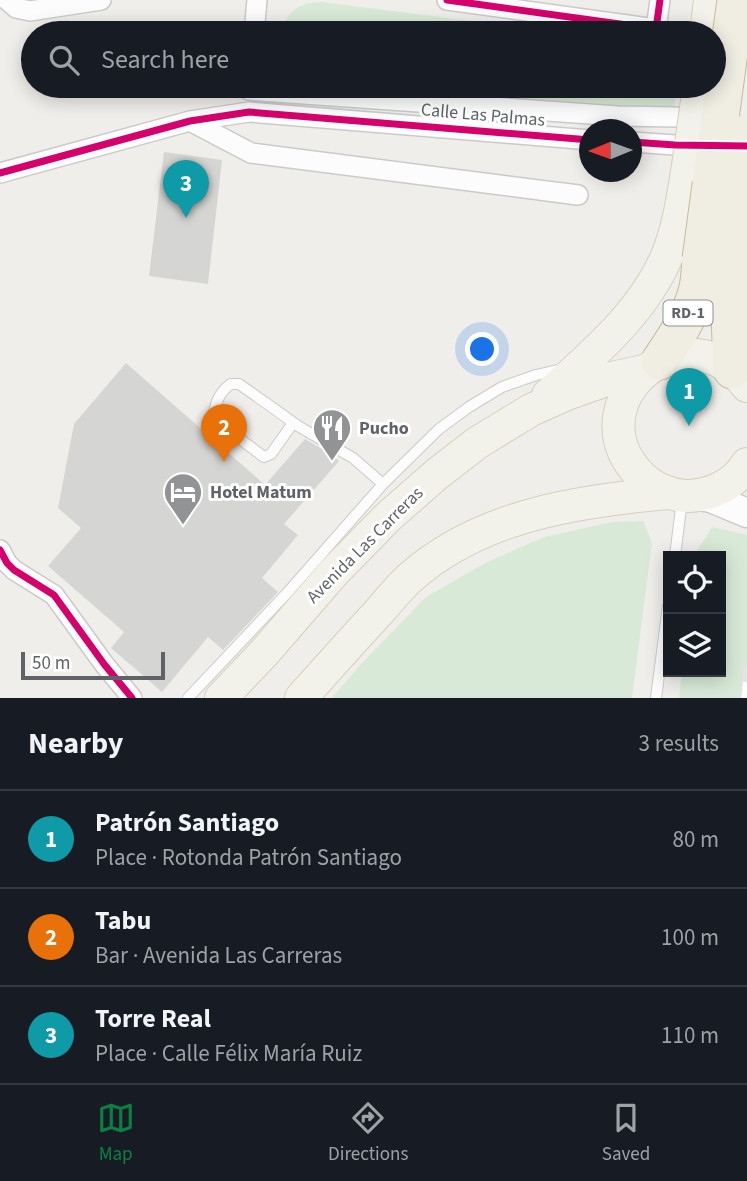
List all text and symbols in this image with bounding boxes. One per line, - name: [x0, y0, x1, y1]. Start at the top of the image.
- search box: [21, 21, 726, 98]
- icon: search: [45, 41, 83, 79]
- text: Search here: [101, 41, 229, 78]
- street label: Calle Las Palmas: [420, 97, 546, 133]
- north arrow: [579, 119, 642, 182]
- pin: 3: [163, 160, 209, 218]
- road number: RD-1: [664, 300, 712, 326]
- your location: [465, 332, 499, 366]
- pin: 1: [666, 368, 712, 426]
- pin: 2: [201, 404, 247, 462]
- restaurant icon: Pucho: [311, 407, 353, 462]
- place label: Pucho: [359, 416, 409, 441]
- hotel icon: Hotel Matum: [162, 471, 204, 526]
- place label: Hotel Matum: [210, 480, 312, 505]
- street label: Avenida Las Carreras: [301, 481, 429, 609]
- map controls: [663, 551, 726, 677]
- button: locate: [663, 551, 726, 614]
- button: layers: [663, 614, 726, 677]
- scale bar: [21, 649, 164, 681]
- text: 50 m: [32, 650, 70, 677]
- text: Nearby: [28, 722, 123, 765]
- text: 3 results: [639, 727, 719, 760]
- text: Patrón Santiago: [95, 804, 279, 841]
- text: 1: [45, 823, 57, 856]
- text: 80 m: [672, 823, 719, 856]
- text: Place · Rotonda Patrón Santiago: [95, 841, 402, 874]
- text: Tabu: [95, 902, 151, 939]
- text: 2: [45, 921, 57, 954]
- text: 100 m: [661, 921, 719, 954]
- text: Bar · Avenida Las Carreras: [95, 939, 342, 972]
- text: Torre Real: [95, 1000, 211, 1037]
- text: 3: [45, 1019, 57, 1052]
- text: 110 m: [661, 1019, 719, 1052]
- text: Place · Calle Félix María Ruiz: [95, 1037, 362, 1070]
- tab: Map: [97, 1099, 135, 1168]
- tab: Directions: [328, 1099, 408, 1168]
- tab: Saved: [602, 1099, 650, 1168]

